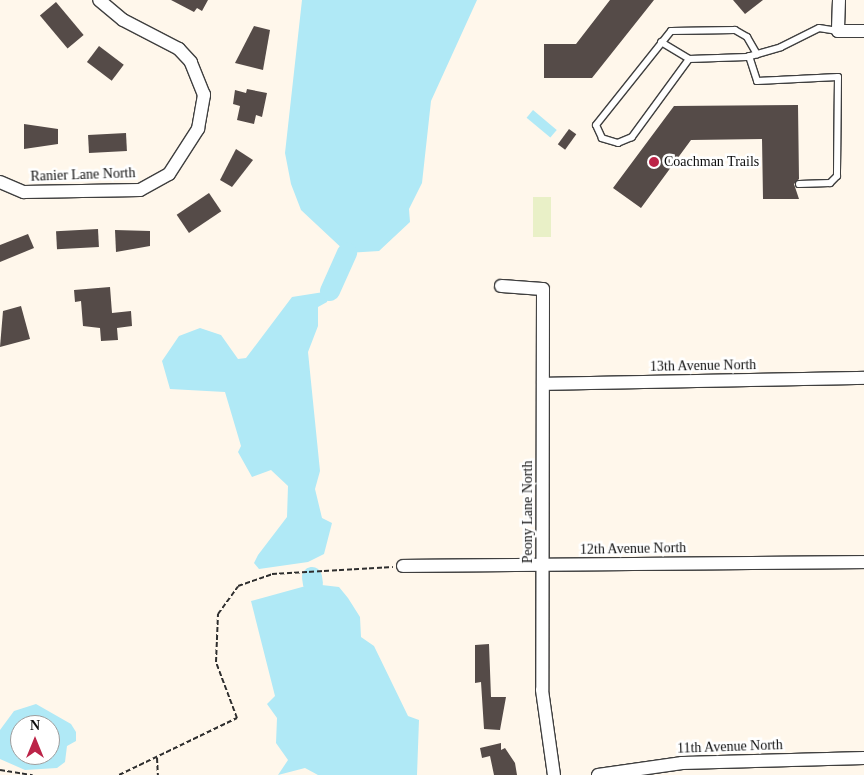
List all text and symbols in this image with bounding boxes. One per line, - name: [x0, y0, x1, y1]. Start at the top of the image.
- place label: Coachman Trails: [664, 154, 760, 170]
- marker: Coachman Trails: [648, 156, 660, 168]
- street label: Ranier Lane North: [30, 165, 136, 185]
- street label: 13th Avenue North: [649, 357, 757, 375]
- street label: Peony Lane North: [520, 461, 536, 563]
- street label: 12th Avenue North: [579, 540, 687, 558]
- north arrow: [10, 715, 60, 765]
- text: N: [30, 718, 40, 733]
- street label: 11th Avenue North: [676, 737, 784, 757]

